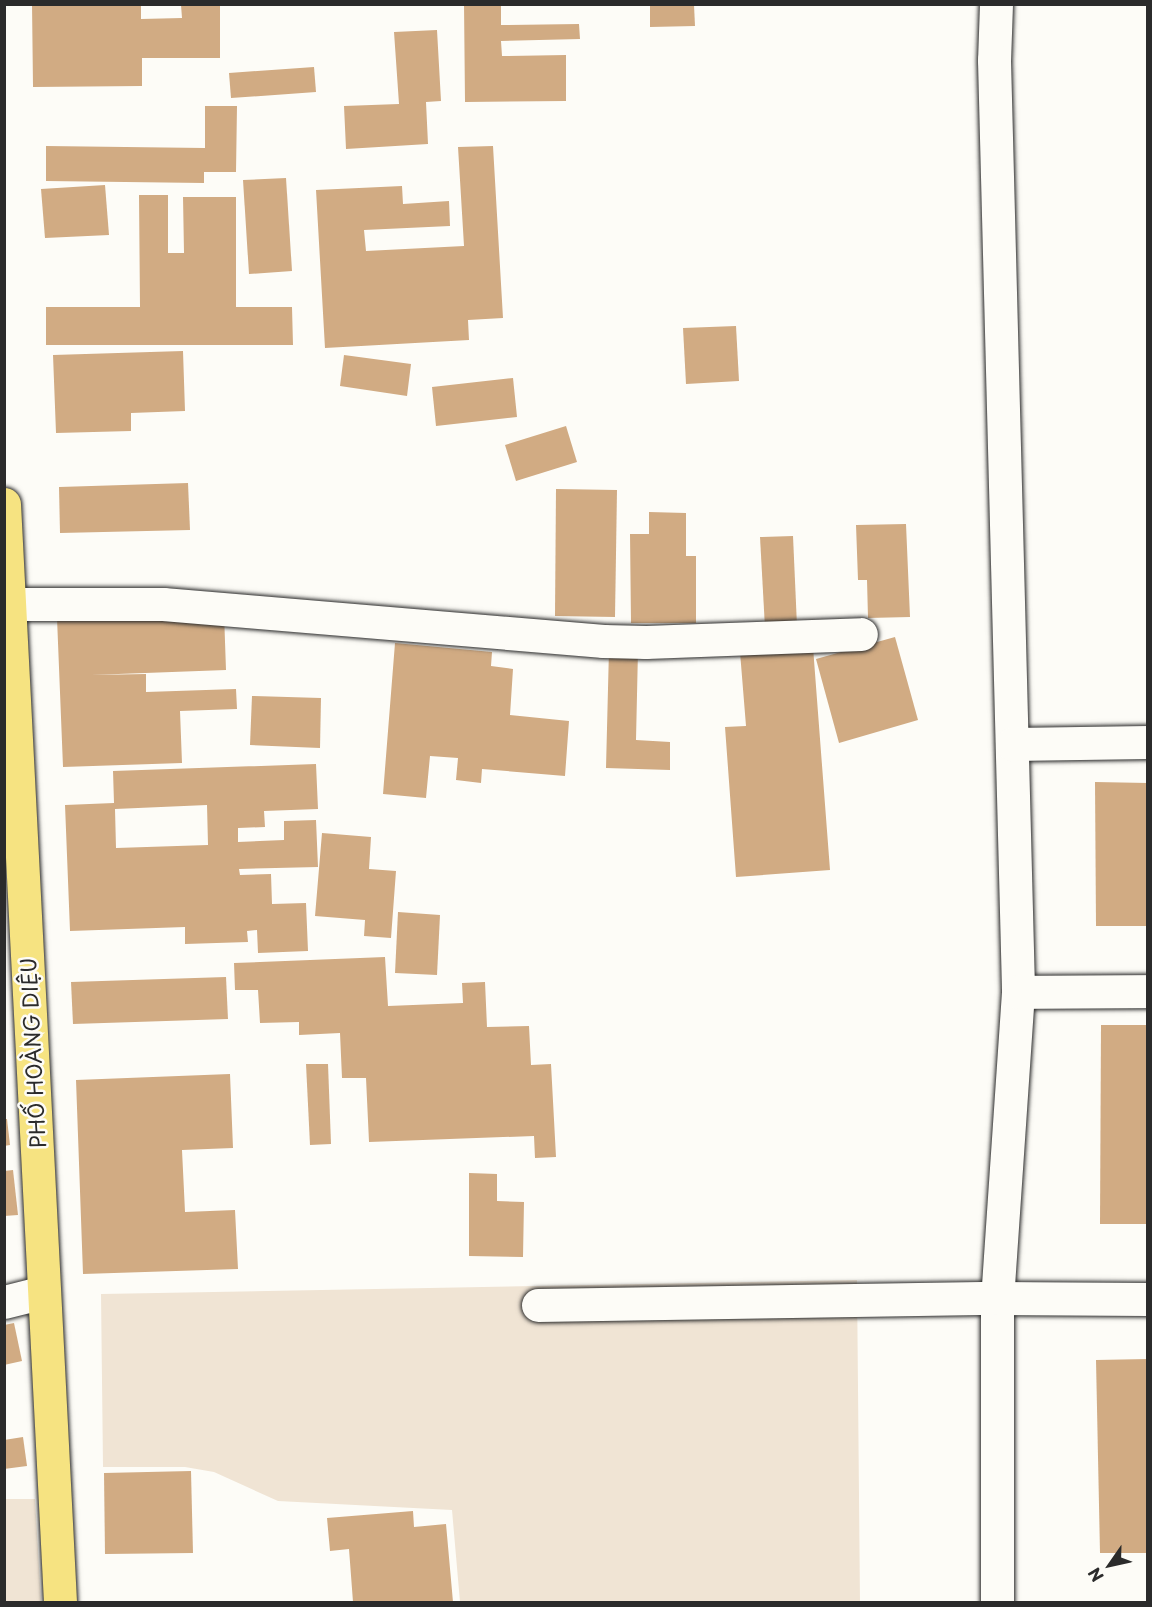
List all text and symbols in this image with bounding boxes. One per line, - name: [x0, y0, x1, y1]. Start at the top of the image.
- street label: PHỐ HOÀNG DIỆU: [14, 955, 50, 1151]
- north arrow: [1080, 1535, 1140, 1595]
- text: N: [1082, 1563, 1109, 1587]

